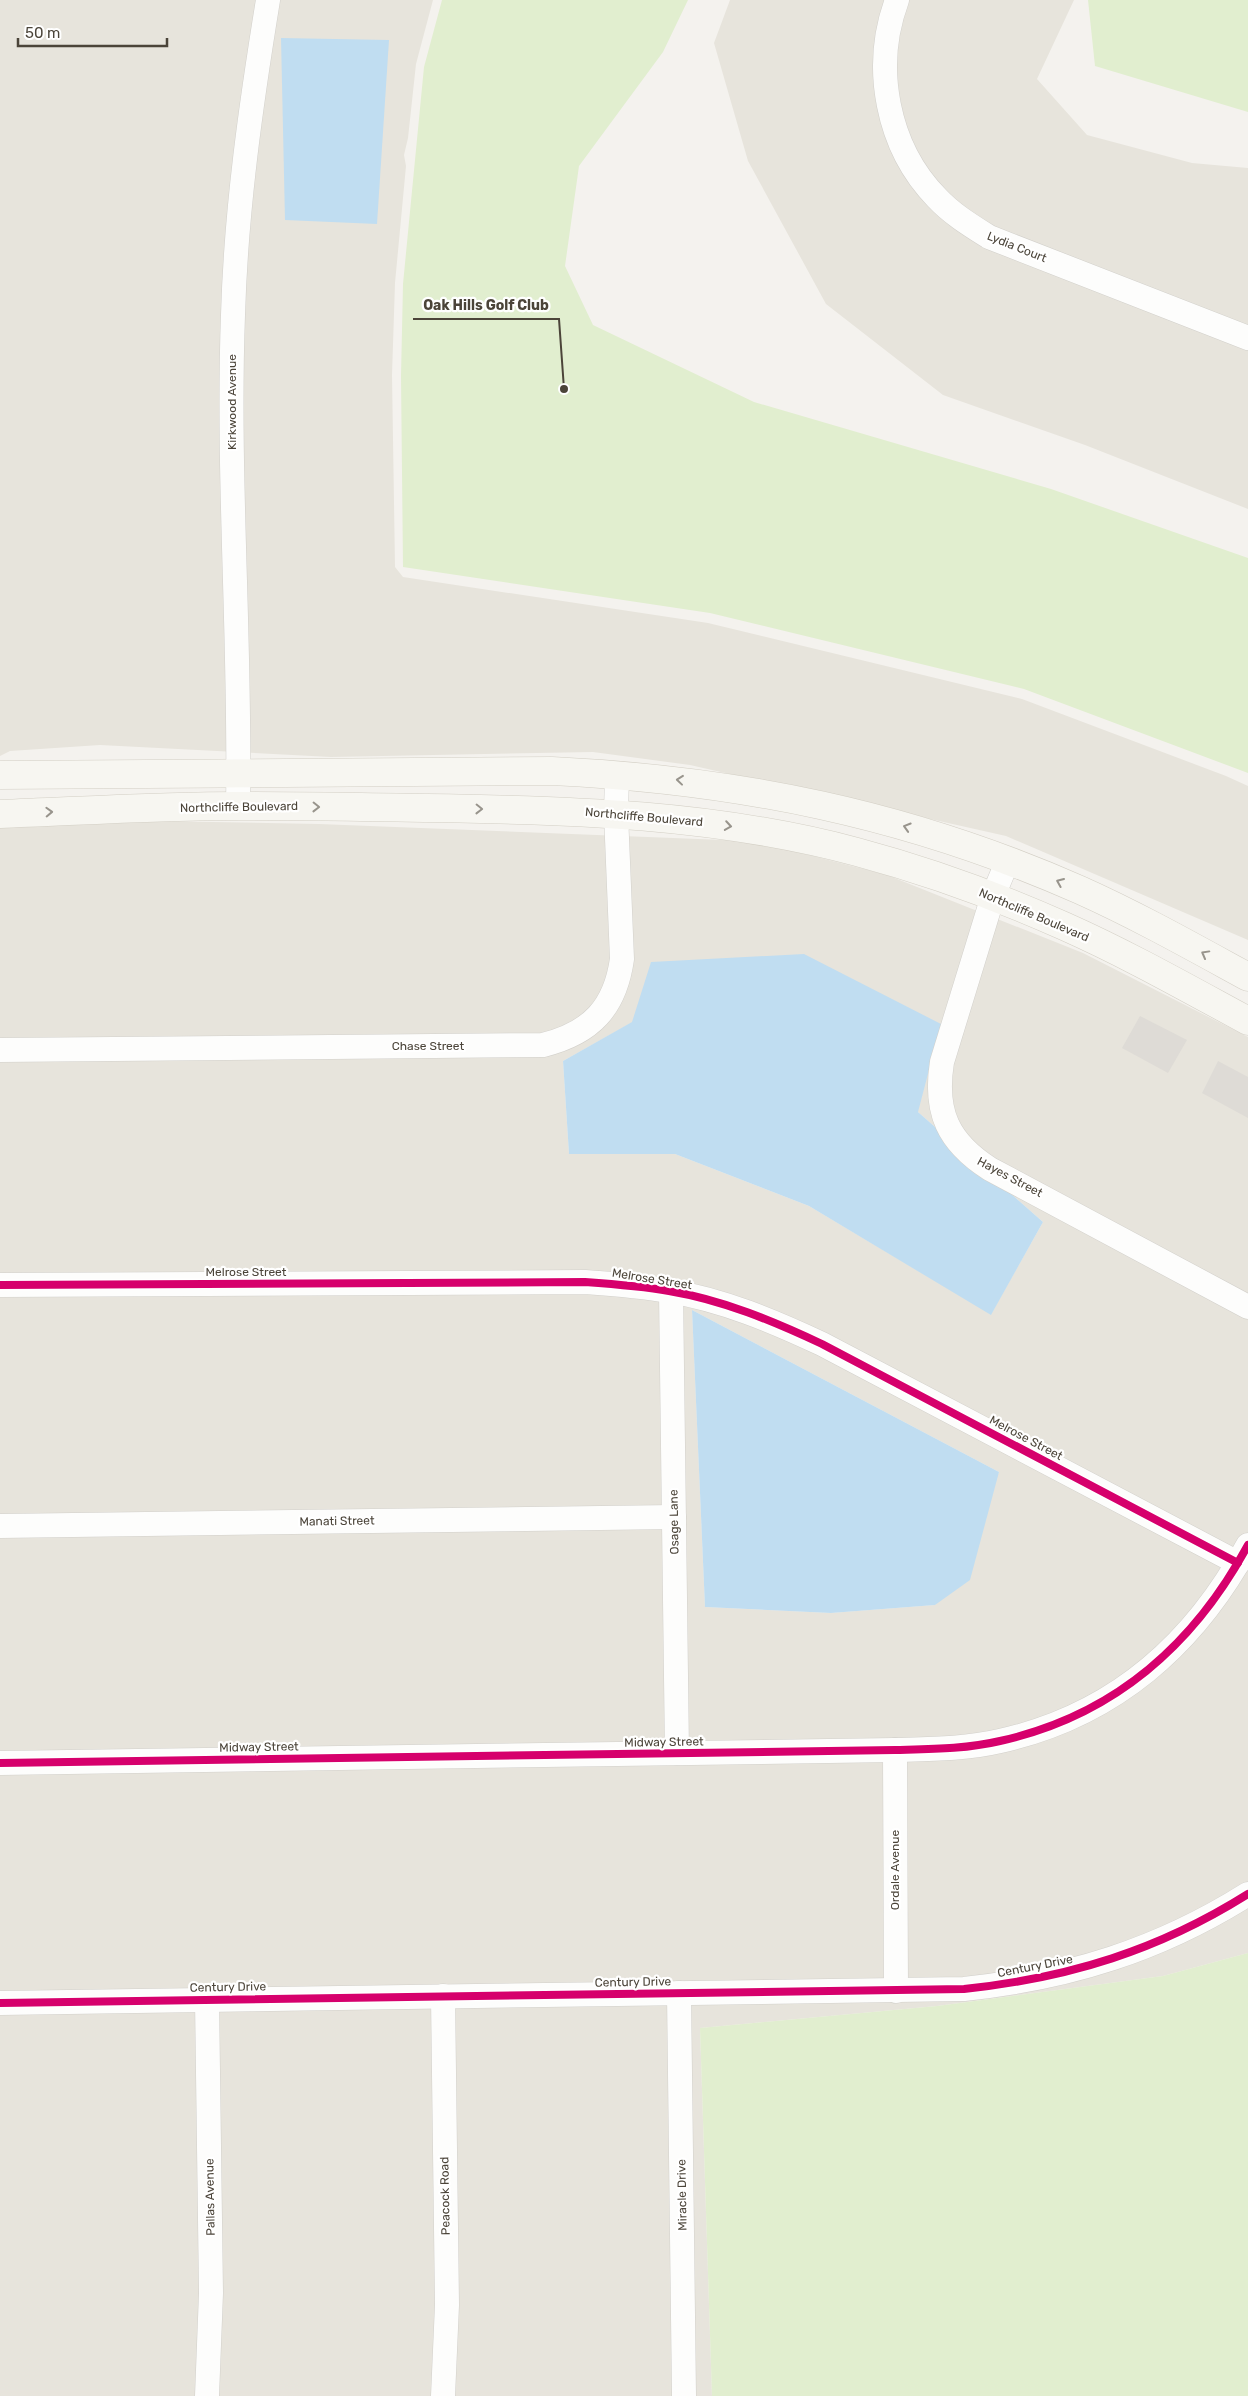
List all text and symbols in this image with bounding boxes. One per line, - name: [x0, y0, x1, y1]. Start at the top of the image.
- scale bar: [18, 15, 166, 47]
- text: 50 m: [25, 24, 60, 42]
- street label: Lydia Court: [985, 229, 1049, 265]
- callout: Oak Hills Golf Club: [413, 290, 559, 319]
- text: Oak Hills Golf Club: [423, 297, 549, 314]
- street label: Kirkwood Avenue: [225, 354, 239, 450]
- one-way arrow: [675, 775, 683, 786]
- street label: Northcliffe Boulevard: [180, 799, 298, 815]
- one-way arrow: [312, 802, 320, 812]
- one-way arrow: [475, 804, 483, 814]
- street label: Northcliffe Boulevard: [584, 805, 704, 829]
- one-way arrow: [45, 807, 53, 818]
- one-way arrow: [723, 820, 732, 830]
- one-way arrow: [903, 822, 912, 832]
- one-way arrow: [1056, 877, 1065, 888]
- street label: Northcliffe Boulevard: [977, 885, 1091, 945]
- one-way arrow: [1202, 950, 1211, 960]
- street label: Chase Street: [392, 1039, 465, 1053]
- street label: Hayes Street: [975, 1154, 1045, 1200]
- street label: Melrose Street: [206, 1265, 287, 1279]
- street label: Melrose Street: [611, 1266, 693, 1292]
- street label: Melrose Street: [987, 1413, 1065, 1463]
- street label: Osage Lane: [666, 1489, 682, 1555]
- street label: Manati Street: [299, 1513, 375, 1529]
- street label: Midway Street: [624, 1734, 704, 1750]
- street label: Midway Street: [219, 1739, 299, 1755]
- street label: Ordale Avenue: [888, 1829, 902, 1910]
- street label: Century Drive: [996, 1952, 1074, 1980]
- street label: Century Drive: [595, 1974, 672, 1990]
- street label: Century Drive: [190, 1979, 267, 1995]
- street label: Peacock Road: [437, 2157, 453, 2235]
- street label: Pallas Avenue: [202, 2158, 218, 2236]
- street label: Miracle Drive: [674, 2159, 690, 2231]

